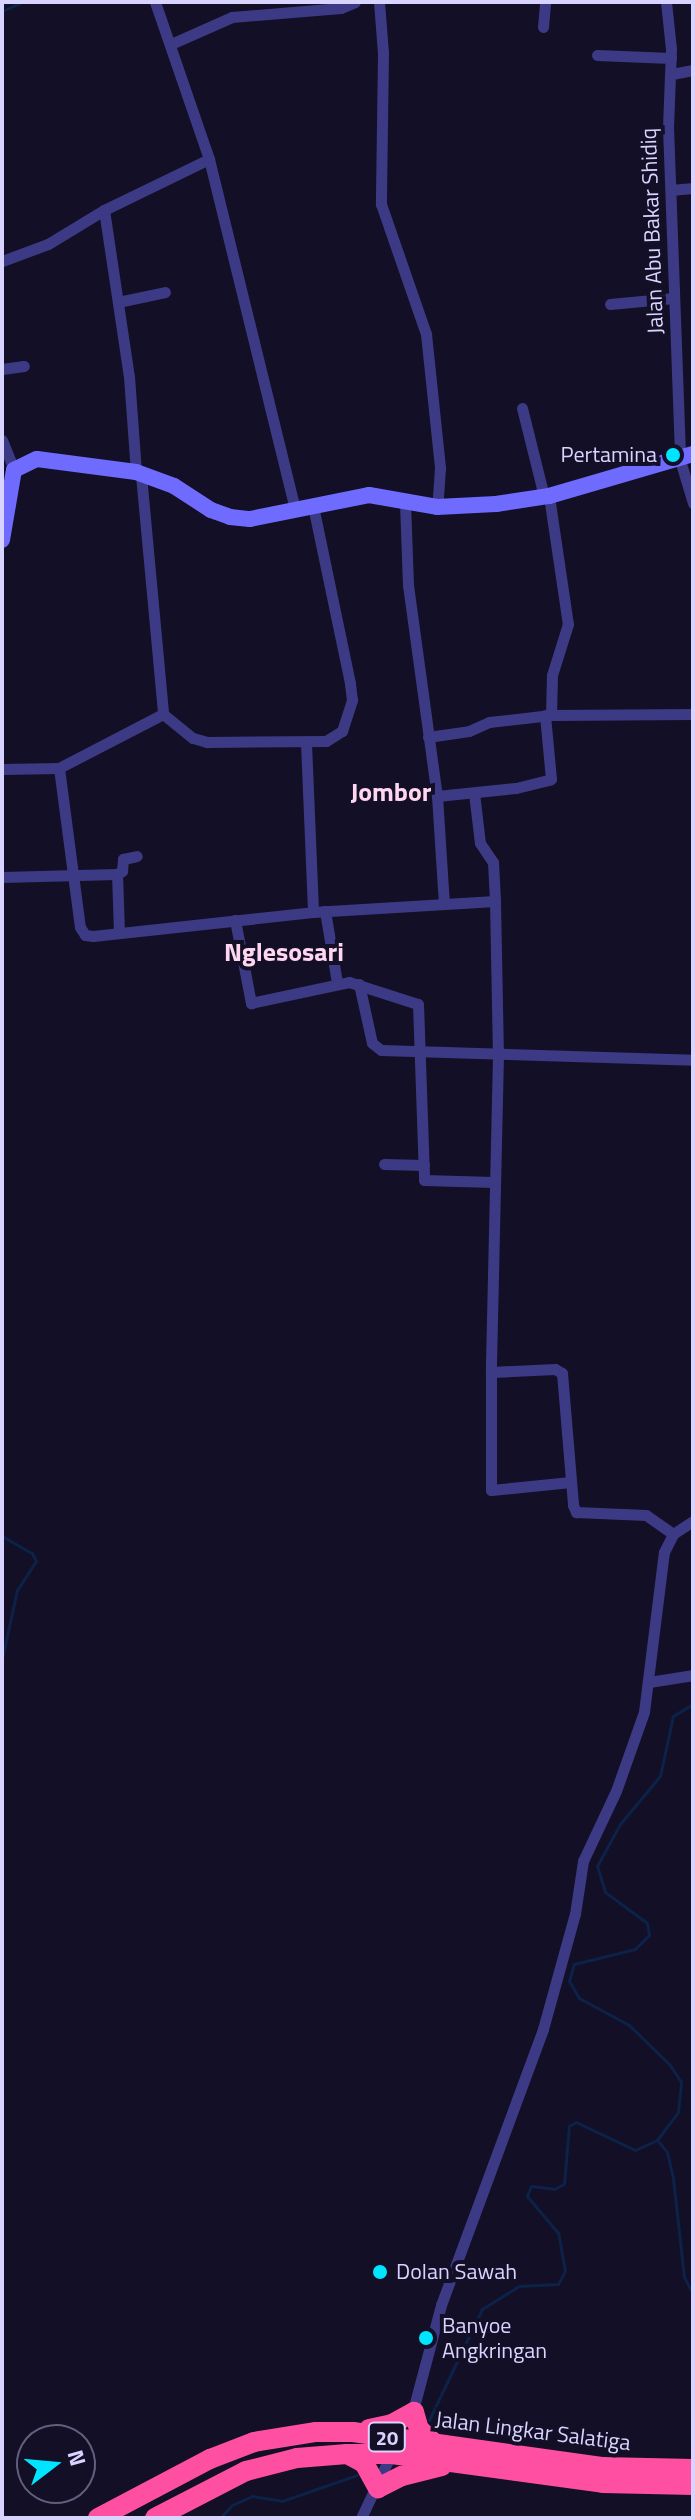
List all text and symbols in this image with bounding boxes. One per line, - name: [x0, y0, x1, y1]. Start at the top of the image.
- street label: Jalan Abu Bakar Shidiq: [635, 127, 669, 335]
- place label: Pertamina: [561, 442, 657, 468]
- marker: Pertamina: [664, 446, 682, 464]
- district label: Jombor: [350, 776, 432, 808]
- district label: Nglesosari: [224, 936, 344, 968]
- place label: Dolan Sawah: [396, 2259, 517, 2285]
- marker: Dolan Sawah: [371, 2263, 389, 2281]
- place label: Banyoe Angkringan: [442, 2312, 547, 2364]
- marker: Banyoe Angkringan: [417, 2329, 435, 2347]
- street label: Jalan Lingkar Salatiga: [434, 2406, 632, 2456]
- road number: 20: [367, 2421, 407, 2453]
- north arrow: [16, 2424, 96, 2504]
- text: N: [59, 2446, 96, 2470]

